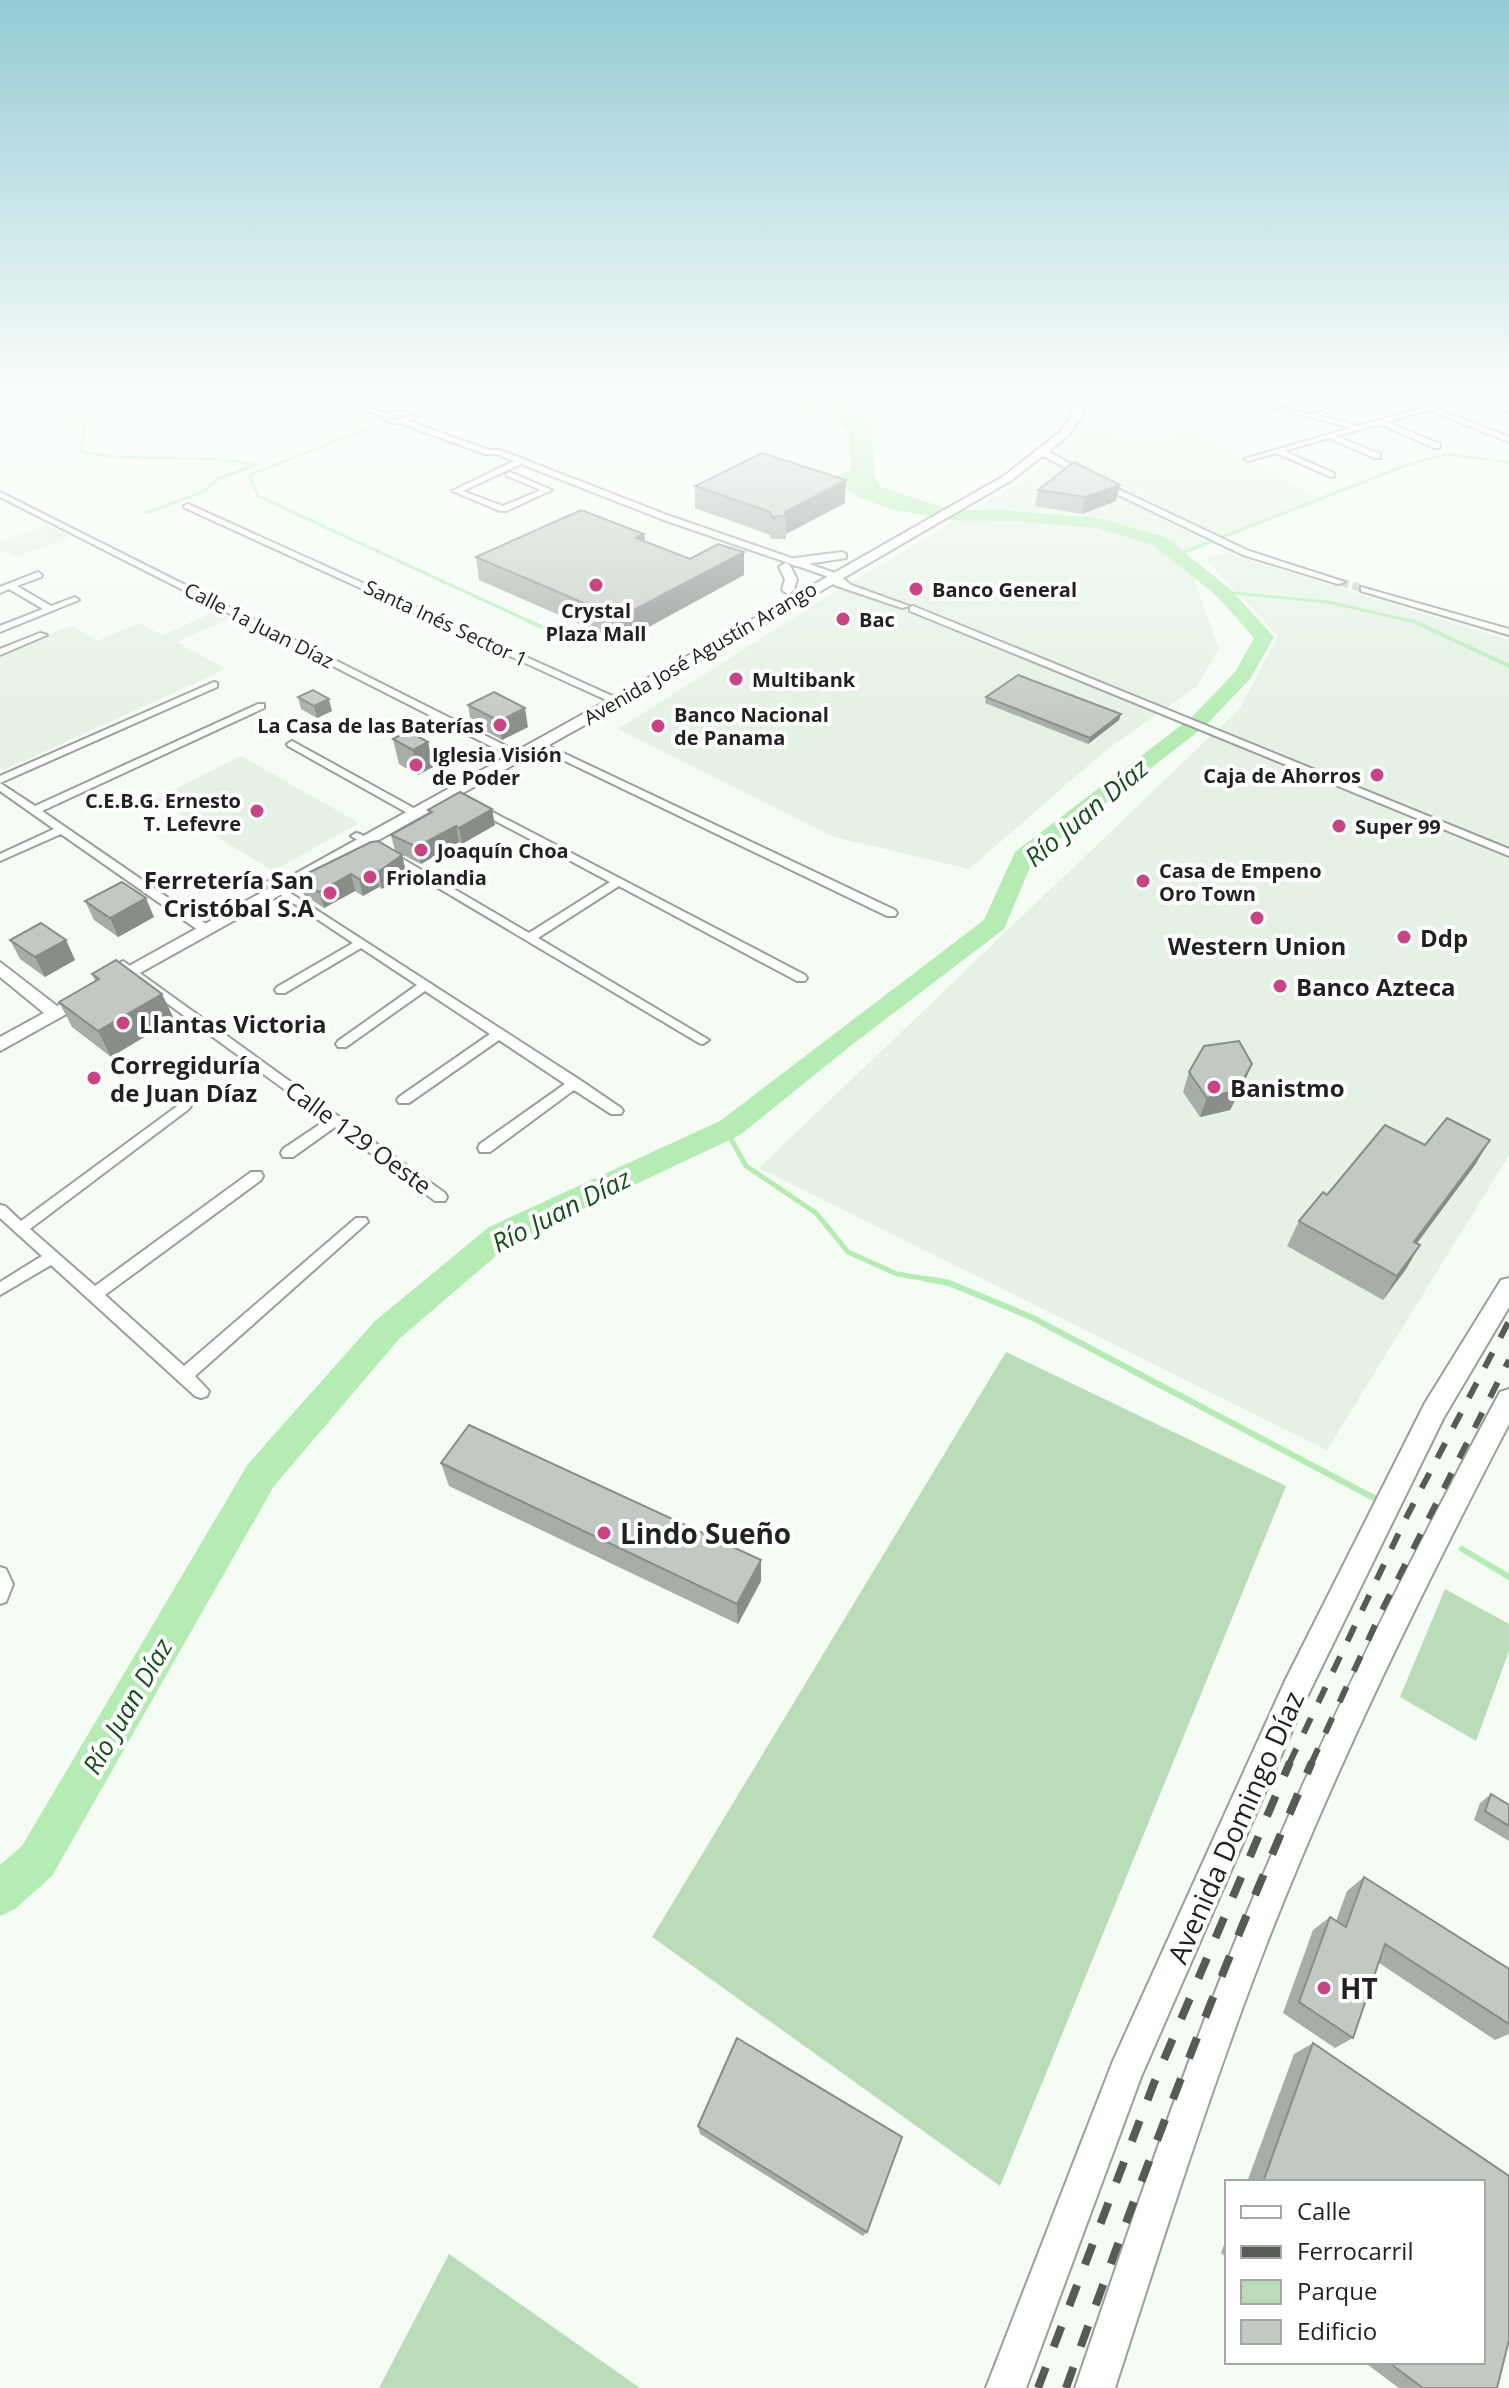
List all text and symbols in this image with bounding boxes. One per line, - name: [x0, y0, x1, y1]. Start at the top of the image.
- street label: Santa Inés Sector 1: [360, 573, 532, 673]
- street label: Avenida José Agustín Arango: [578, 575, 822, 731]
- street label: Calle 1a Juan Díaz: [180, 576, 338, 674]
- marker: Crystal Plaza Mall: [587, 576, 605, 594]
- place label: Banco General: [932, 576, 1077, 603]
- marker: Banco General: [907, 580, 925, 598]
- place label: Crystal Plaza Mall: [546, 597, 646, 647]
- place label: Bac: [859, 606, 895, 633]
- marker: Bac: [834, 610, 852, 628]
- place label: Multibank: [752, 666, 856, 693]
- marker: Multibank: [727, 670, 745, 688]
- place label: Banco Nacional de Panama: [674, 701, 829, 751]
- place label: La Casa de las Baterías: [257, 712, 484, 739]
- marker: La Casa de las Baterías: [491, 716, 509, 734]
- marker: Banco Nacional de Panama: [649, 717, 667, 735]
- place label: Iglesia Visión de Poder: [432, 741, 562, 791]
- water label: Río Juan Díaz: [1016, 749, 1156, 874]
- marker: Iglesia Visión de Poder: [407, 756, 425, 774]
- place label: Caja de Ahorros: [1203, 762, 1361, 789]
- marker: Caja de Ahorros: [1368, 766, 1386, 784]
- place label: C.E.B.G. Ernesto T. Lefevre: [85, 787, 241, 837]
- marker: C.E.B.G. Ernesto T. Lefevre: [248, 802, 266, 820]
- place label: Super 99: [1355, 813, 1441, 840]
- marker: Super 99: [1330, 817, 1348, 835]
- place label: Joaquín Choa: [435, 837, 569, 864]
- marker: Joaquín Choa: [412, 841, 430, 859]
- place label: Casa de Empeno Oro Town: [1159, 857, 1322, 907]
- place label: Ferretería San Cristóbal S.A: [144, 863, 314, 924]
- place label: Friolandia: [386, 864, 487, 891]
- marker: Friolandia: [361, 868, 379, 886]
- marker: Casa de Empeno Oro Town: [1134, 872, 1152, 890]
- marker: Ferretería San Cristóbal S.A: [321, 884, 339, 902]
- marker: Western Union: [1248, 909, 1266, 927]
- place label: Ddp: [1420, 921, 1468, 954]
- marker: Ddp: [1395, 928, 1413, 946]
- place label: Western Union: [1168, 929, 1346, 962]
- place label: Banco Azteca: [1296, 970, 1456, 1003]
- marker: Banco Azteca: [1271, 977, 1289, 995]
- place label: Llantas Victoria: [139, 1007, 327, 1040]
- marker: Llantas Victoria: [114, 1014, 132, 1032]
- place label: Corregiduría de Juan Díaz: [110, 1048, 261, 1109]
- marker: Corregiduría de Juan Díaz: [85, 1069, 103, 1087]
- place label: Banistmo: [1230, 1071, 1345, 1104]
- street label: Calle 129 Oeste: [279, 1073, 439, 1201]
- marker: Banistmo: [1205, 1078, 1223, 1096]
- water label: Río Juan Díaz: [485, 1159, 637, 1260]
- place label: Lindo Sueño: [620, 1514, 791, 1552]
- marker: Lindo Sueño: [595, 1524, 613, 1542]
- water label: Río Juan Díaz: [74, 1631, 181, 1781]
- street label: Avenida Domingo Díaz: [1158, 1685, 1312, 1969]
- place label: HT: [1340, 1969, 1378, 2007]
- marker: HT: [1315, 1979, 1333, 1997]
- legend: [1225, 2180, 1485, 2364]
- text: Calle: [1297, 2194, 1351, 2227]
- text: Ferrocarril: [1297, 2234, 1413, 2267]
- text: Parque: [1297, 2274, 1377, 2307]
- text: Edificio: [1297, 2314, 1377, 2347]

